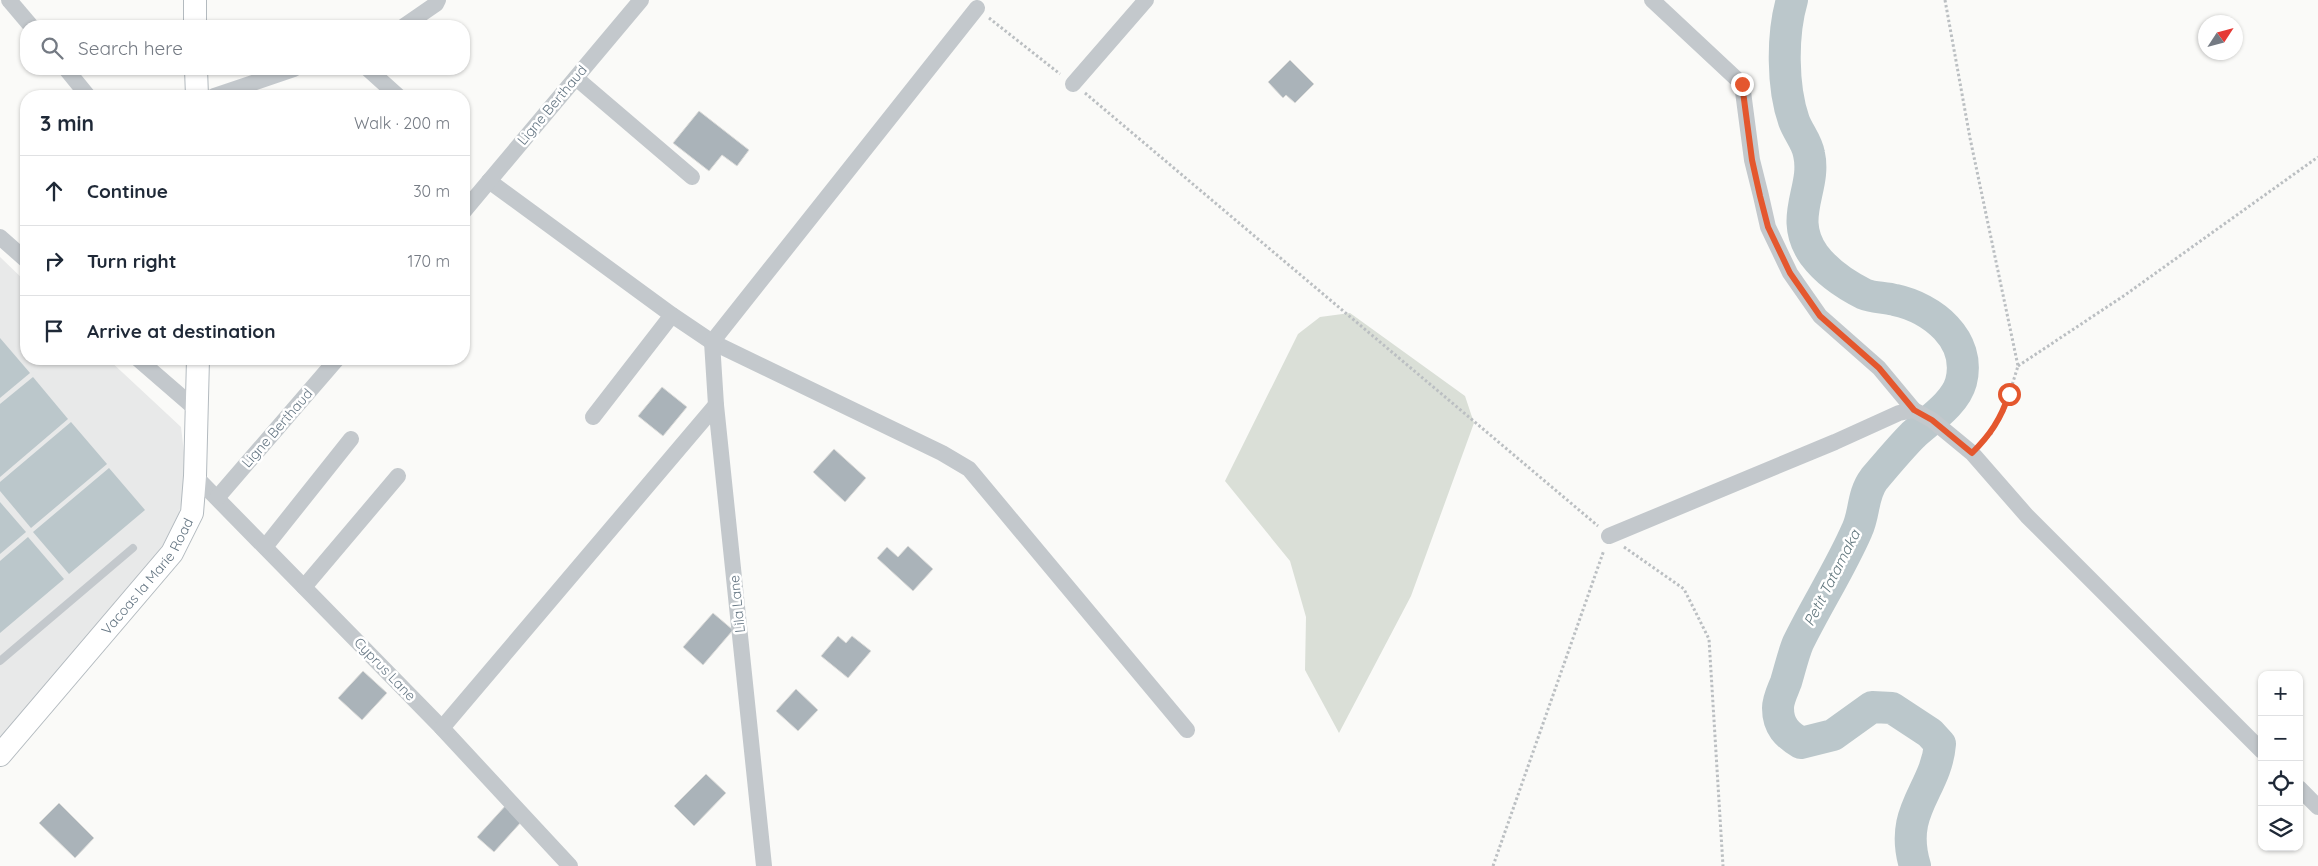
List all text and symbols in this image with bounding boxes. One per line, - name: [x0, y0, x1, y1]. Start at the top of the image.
- north arrow: [2198, 15, 2243, 60]
- search box: [20, 20, 470, 75]
- icon: search: [38, 34, 66, 62]
- text: Search here: [78, 36, 183, 60]
- street label: Ligne Berthaud: [513, 61, 591, 149]
- route end: [1731, 73, 1754, 96]
- text: 3 min: [40, 110, 94, 136]
- text: Walk · 200 m: [354, 113, 450, 133]
- icon: ahead: [40, 177, 68, 205]
- text: Continue: [87, 179, 168, 203]
- text: 30 m: [413, 181, 450, 201]
- icon: right: [40, 247, 68, 275]
- text: Turn right: [87, 249, 176, 273]
- text: 170 m: [407, 251, 450, 271]
- icon: arrive: [40, 317, 68, 345]
- text: Arrive at destination: [87, 319, 276, 343]
- route start: [1998, 383, 2021, 406]
- street label: Ligne Berthaud: [238, 385, 316, 471]
- street label: Vacoas la Marie Road: [97, 515, 197, 639]
- water label: Petit Tatamaka: [1799, 526, 1864, 629]
- street label: Lila Lane: [725, 574, 749, 634]
- street label: Cyprus Lane: [350, 634, 420, 705]
- map controls: [2258, 671, 2303, 851]
- button: +: [2258, 671, 2303, 716]
- button: −: [2258, 716, 2303, 761]
- button: locate: [2258, 761, 2303, 806]
- button: layers: [2258, 806, 2303, 851]

